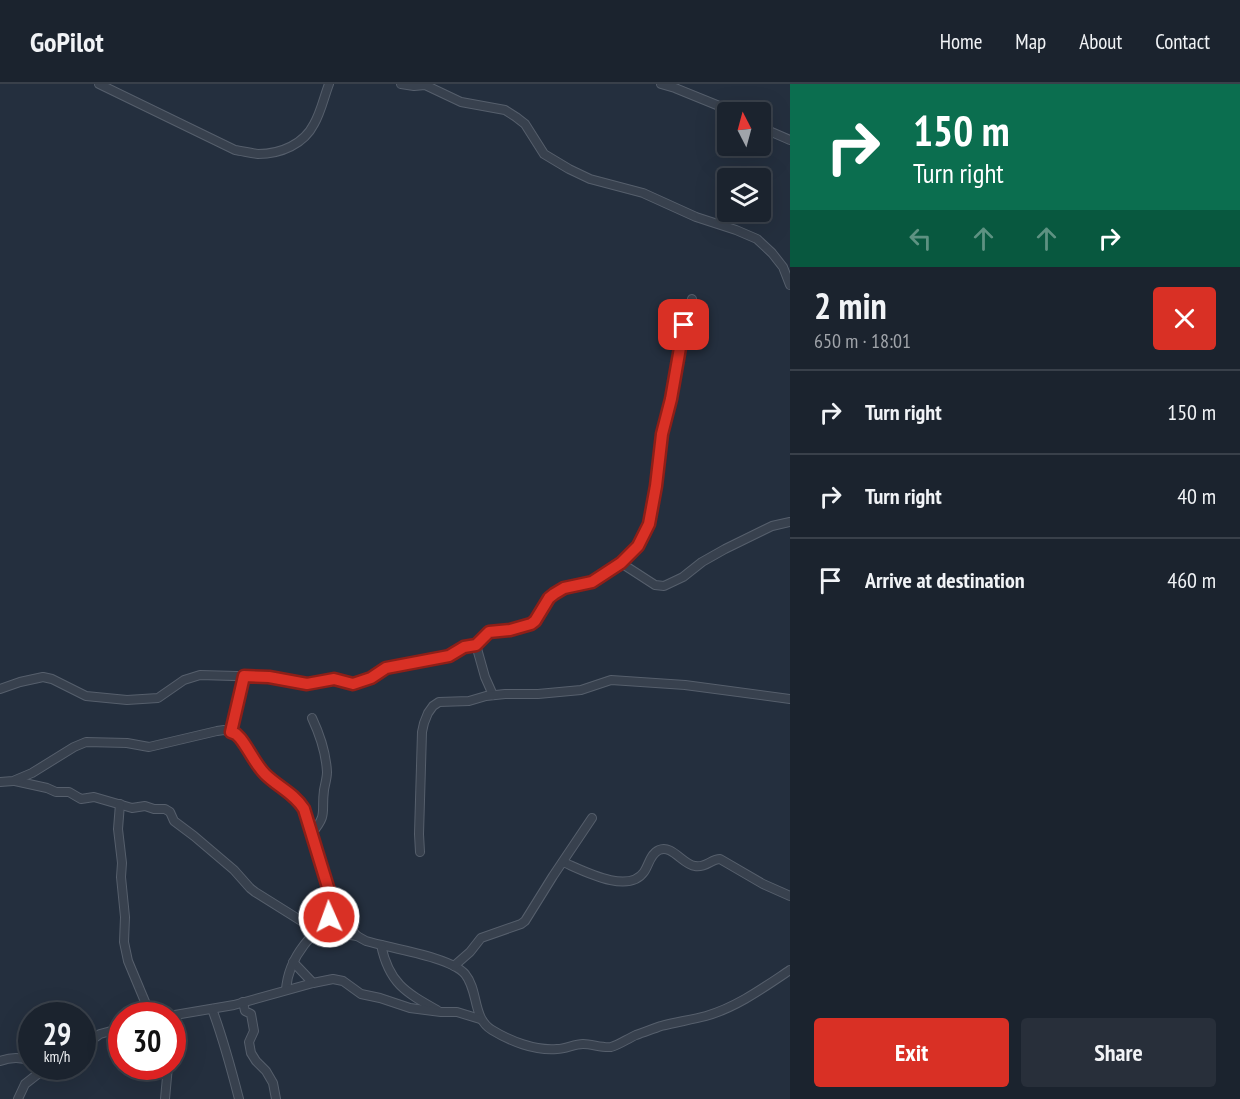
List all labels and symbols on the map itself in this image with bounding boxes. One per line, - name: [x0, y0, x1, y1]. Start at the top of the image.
- north arrow: [717, 102, 771, 156]
- pin: [658, 299, 709, 350]
- position arrow: [297, 885, 361, 949]
- speed limit sign: 30: [108, 1002, 186, 1080]

